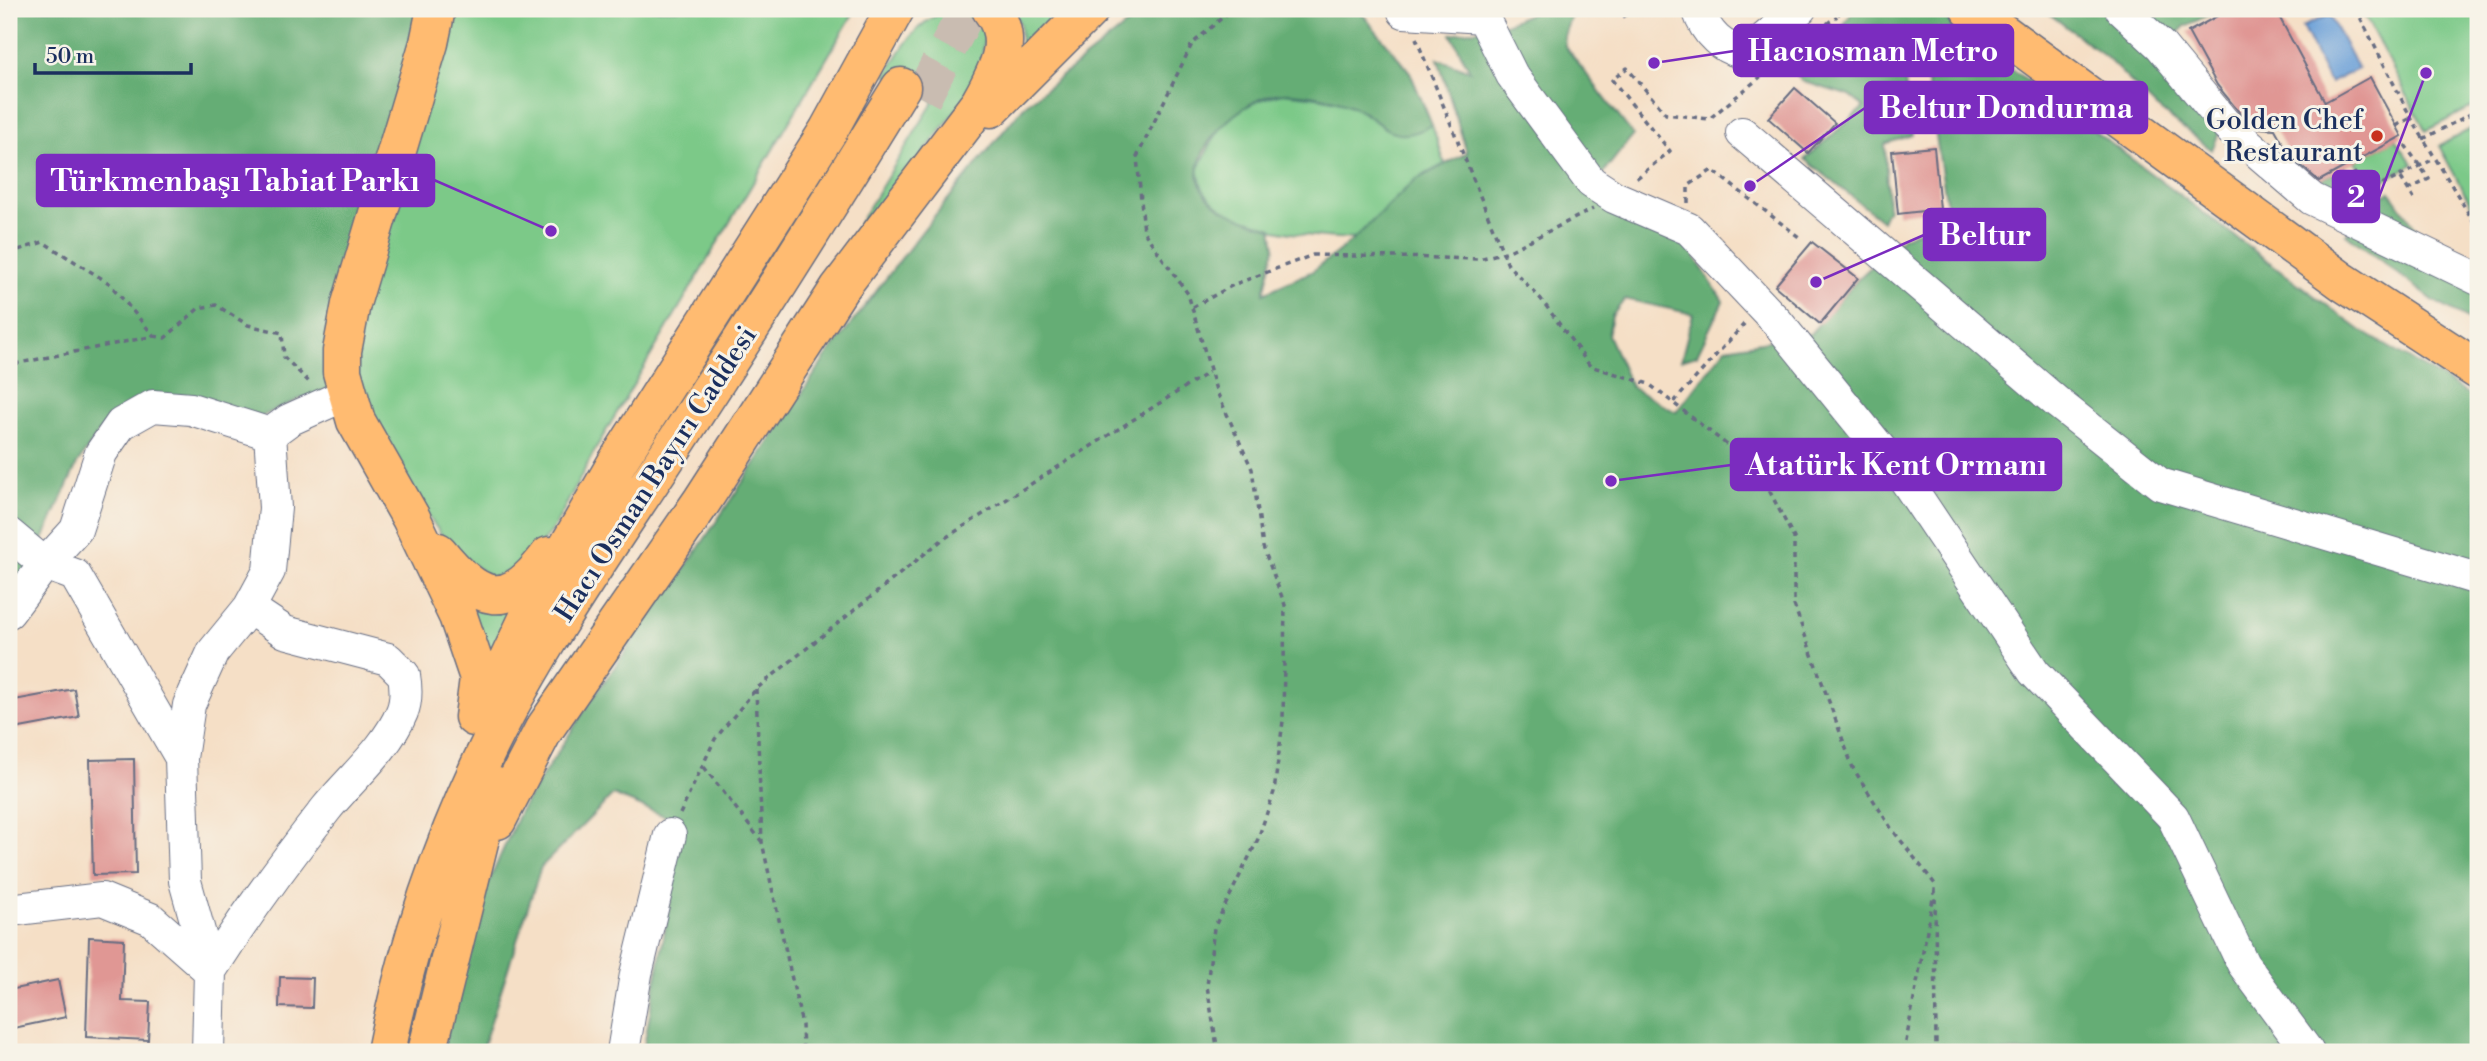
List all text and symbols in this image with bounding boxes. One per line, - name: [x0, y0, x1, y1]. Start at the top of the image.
- callout: Hacıosman Metro: [1734, 25, 2013, 76]
- scale bar: [35, 32, 191, 76]
- text: Hacıosman Metro: [1748, 33, 1998, 71]
- text: 50 m: [46, 44, 94, 70]
- callout: Beltur Dondurma: [1865, 82, 2147, 133]
- text: Beltur Dondurma: [1879, 90, 2134, 128]
- place label: Golden Chef Restaurant: [2206, 103, 2365, 170]
- marker: Golden Chef Restaurant: [2369, 128, 2385, 144]
- callout: Türkmenbaşı Tabiat Parkı: [37, 155, 434, 206]
- text: Türkmenbaşı Tabiat Parkı: [50, 163, 420, 201]
- callout: 2: [2333, 171, 2379, 222]
- text: 2: [2347, 179, 2365, 217]
- callout: Beltur: [1924, 209, 2045, 260]
- text: Beltur: [1939, 217, 2031, 255]
- street label: Hacı Osman Bayırı Caddesi: [547, 320, 765, 628]
- callout: Atatürk Kent Ormanı: [1731, 439, 2061, 490]
- text: Atatürk Kent Ormanı: [1744, 447, 2047, 485]

